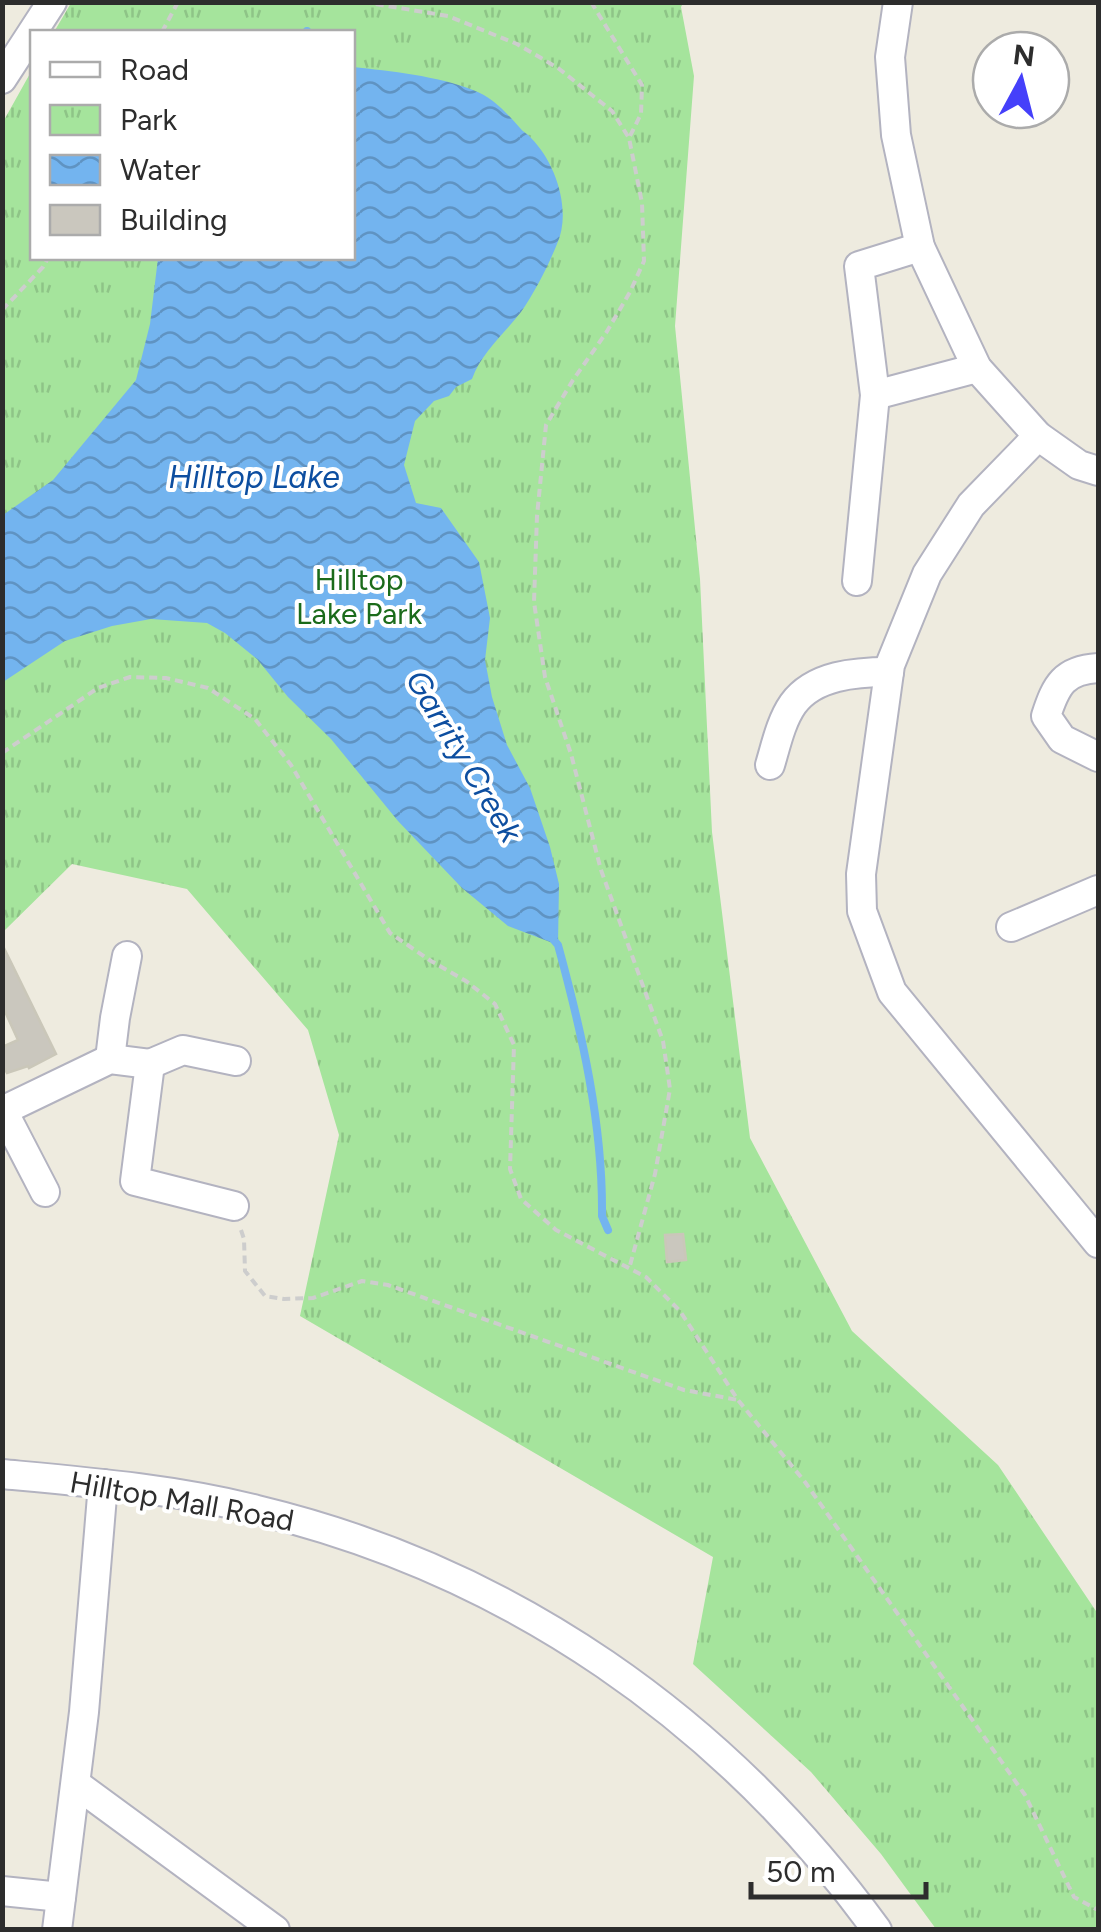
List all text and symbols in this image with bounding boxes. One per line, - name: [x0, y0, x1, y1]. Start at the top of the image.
- legend: [30, 30, 355, 260]
- north arrow: [971, 30, 1071, 130]
- text: N: [1011, 37, 1037, 73]
- text: Road: [120, 51, 189, 88]
- text: Park: [120, 101, 178, 138]
- text: Water: [120, 151, 201, 188]
- text: Building: [120, 201, 228, 238]
- water label: Hilltop Lake: [168, 458, 340, 496]
- park label: Hilltop Lake Park: [296, 561, 422, 632]
- water label: Garrity Creek: [398, 663, 531, 850]
- street label: Hilltop Mall Road: [67, 1463, 297, 1539]
- scale bar: [751, 1837, 926, 1899]
- text: 50 m: [766, 1853, 835, 1890]

